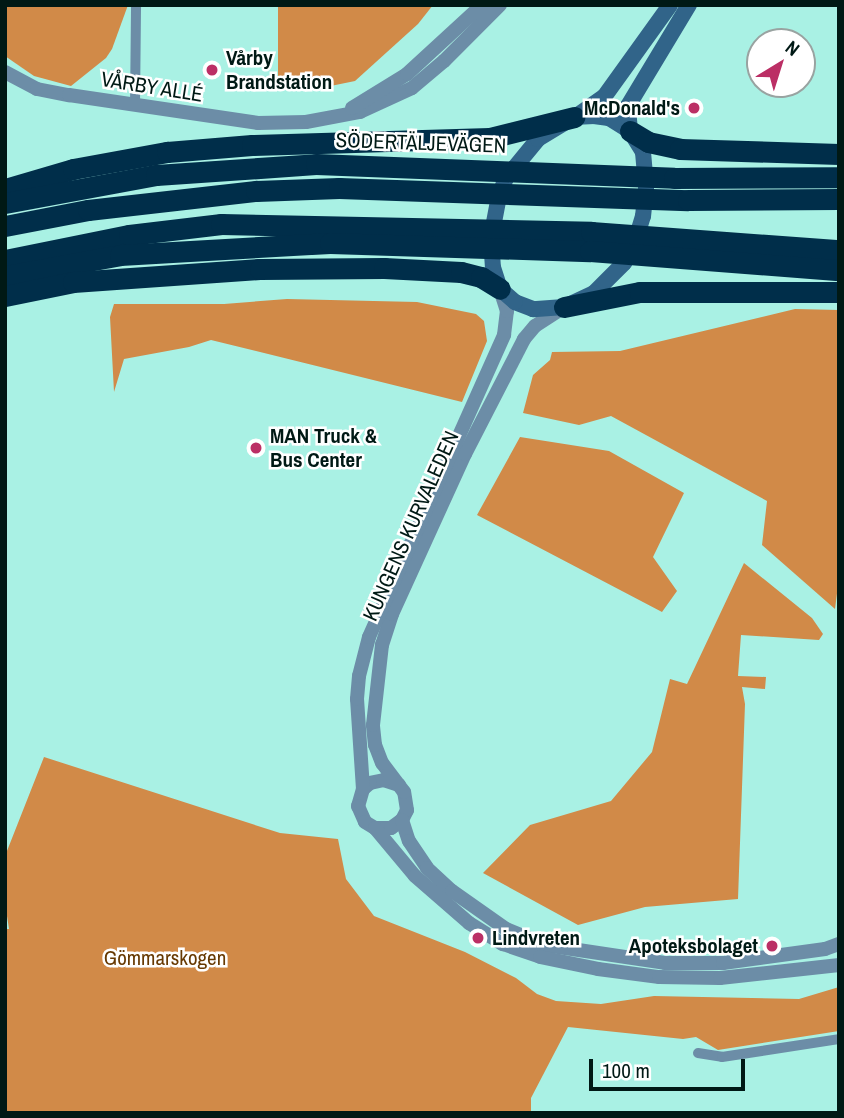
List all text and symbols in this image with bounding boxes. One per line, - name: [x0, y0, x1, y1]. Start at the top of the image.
- north arrow: [746, 28, 816, 98]
- text: N: [780, 34, 805, 62]
- place label: Vårby Brandstation: [226, 45, 332, 95]
- marker: Vårby Brandstation: [204, 62, 220, 78]
- street label: VÅRBY ALLÉ: [99, 66, 205, 108]
- place label: McDonald's: [584, 95, 680, 121]
- marker: McDonald's: [686, 100, 702, 116]
- street label: SÖDERTÄLJEVÄGEN: [335, 127, 507, 159]
- place label: MAN Truck & Bus Center: [270, 423, 377, 473]
- street label: KUNGENS KURVALEDEN: [358, 427, 464, 625]
- marker: MAN Truck & Bus Center: [248, 440, 264, 456]
- place label: Lindvreten: [492, 925, 580, 951]
- marker: Lindvreten: [470, 930, 486, 946]
- place label: Apoteksbolaget: [629, 933, 758, 959]
- marker: Apoteksbolaget: [764, 938, 780, 954]
- park label: Gömmarskogen: [104, 945, 226, 971]
- scale bar: [592, 1044, 748, 1088]
- text: 100 m: [602, 1056, 650, 1085]

